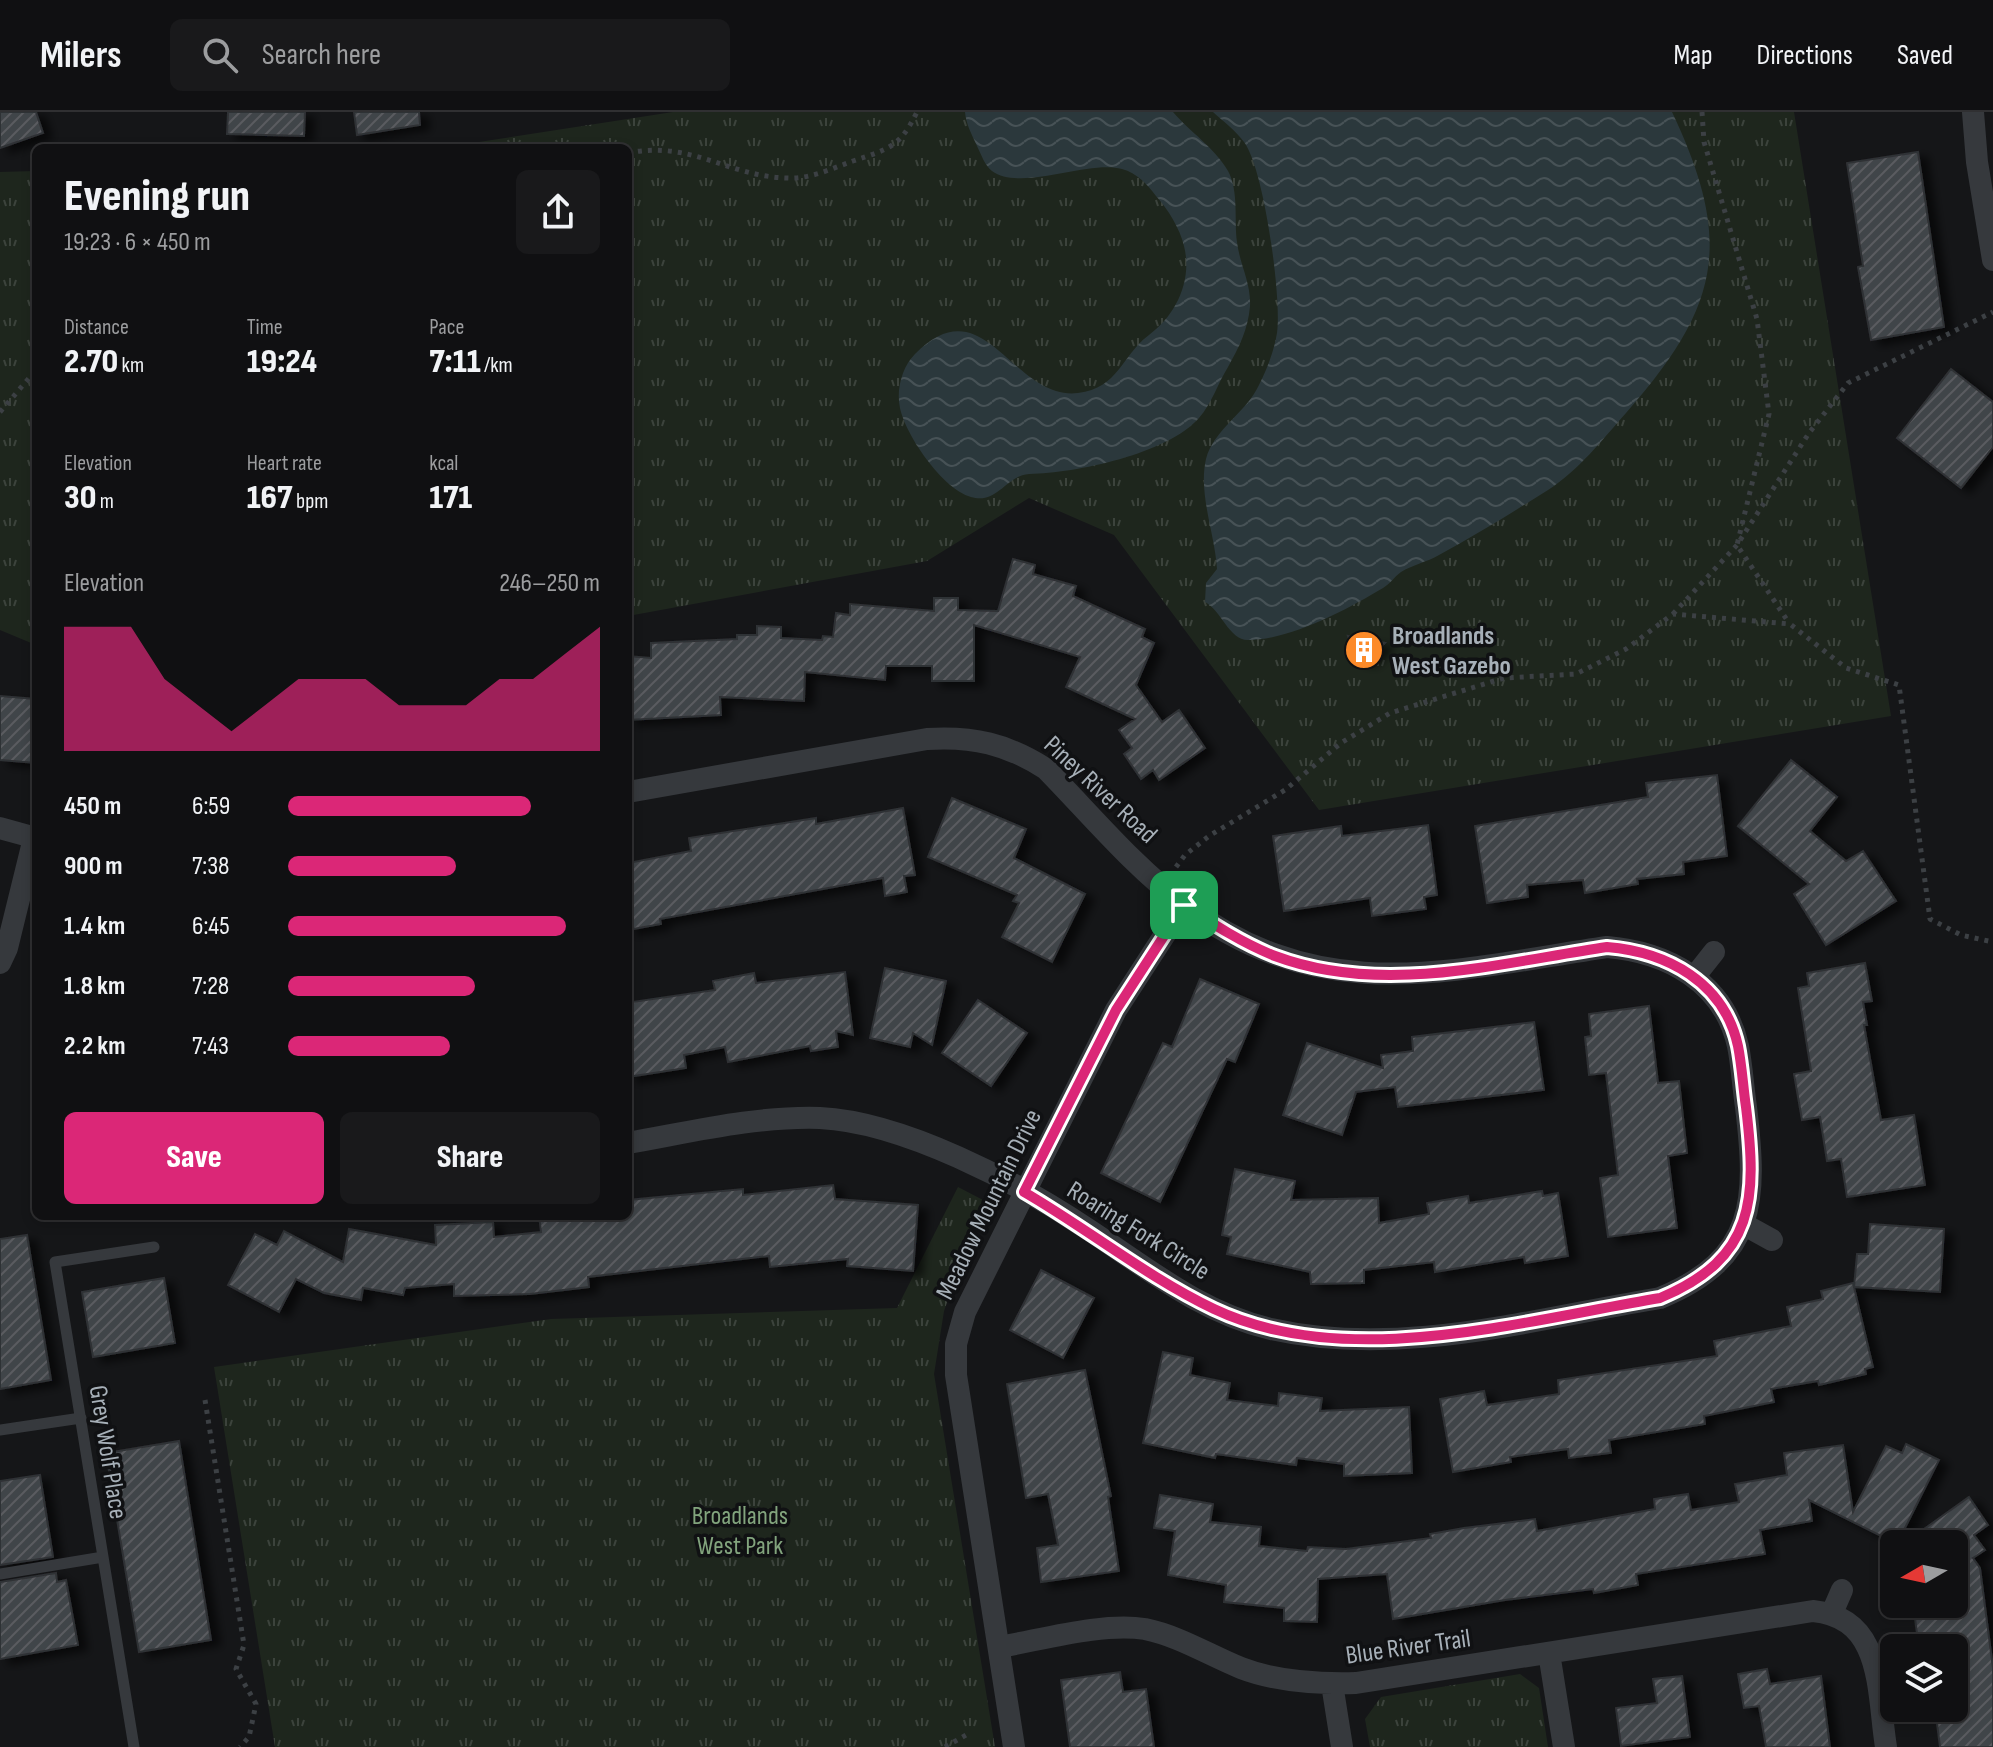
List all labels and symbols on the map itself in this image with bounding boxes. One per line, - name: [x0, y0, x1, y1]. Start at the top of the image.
- place label: Broadlands West Gazebo: [1392, 621, 1511, 682]
- building icon: Broadlands West Gazebo: [1343, 629, 1385, 671]
- street label: Piney River Road: [1037, 730, 1163, 850]
- pin: [1150, 871, 1218, 939]
- street label: Meadow Mountain Drive: [930, 1104, 1049, 1305]
- street label: Roaring Fork Circle: [1061, 1175, 1215, 1287]
- street label: Grey Wolf Place: [82, 1383, 133, 1521]
- park label: Broadlands West Park: [692, 1501, 788, 1562]
- north arrow: [1880, 1530, 1968, 1618]
- street label: Blue River Trail: [1344, 1623, 1473, 1672]

